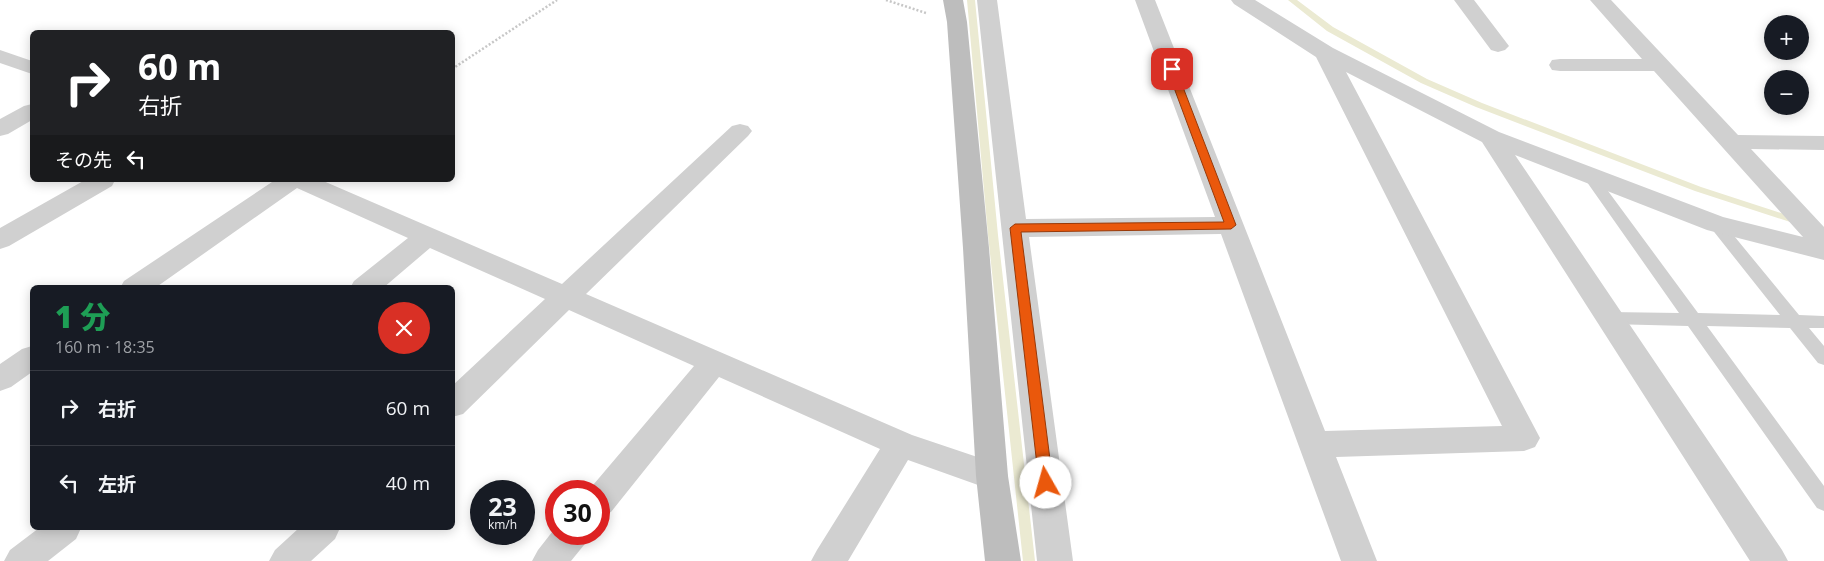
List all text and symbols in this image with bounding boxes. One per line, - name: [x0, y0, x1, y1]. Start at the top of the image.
- map controls: [1764, 15, 1809, 115]
- button: +: [1764, 15, 1809, 60]
- text: 60 m: [138, 43, 221, 90]
- pin: [1151, 48, 1193, 90]
- icon: right: [55, 50, 120, 115]
- icon: arrive: [1158, 55, 1186, 83]
- button: −: [1764, 70, 1809, 115]
- text: 右折: [138, 90, 182, 120]
- icon: left: [122, 145, 150, 173]
- text: その先: [55, 147, 112, 173]
- text: 1 分: [55, 296, 110, 337]
- button: close: [378, 302, 430, 354]
- text: 160 m · 18:35: [55, 336, 155, 358]
- icon: right: [55, 394, 83, 422]
- text: 60 m: [386, 395, 430, 421]
- text: 右折: [98, 396, 136, 422]
- position arrow: [1019, 456, 1071, 508]
- icon: left: [55, 469, 83, 497]
- text: 40 m: [386, 470, 430, 496]
- text: 左折: [98, 471, 136, 497]
- speed limit sign: 30: [545, 480, 610, 545]
- text: 23: [488, 489, 517, 523]
- text: km/h: [488, 516, 517, 533]

